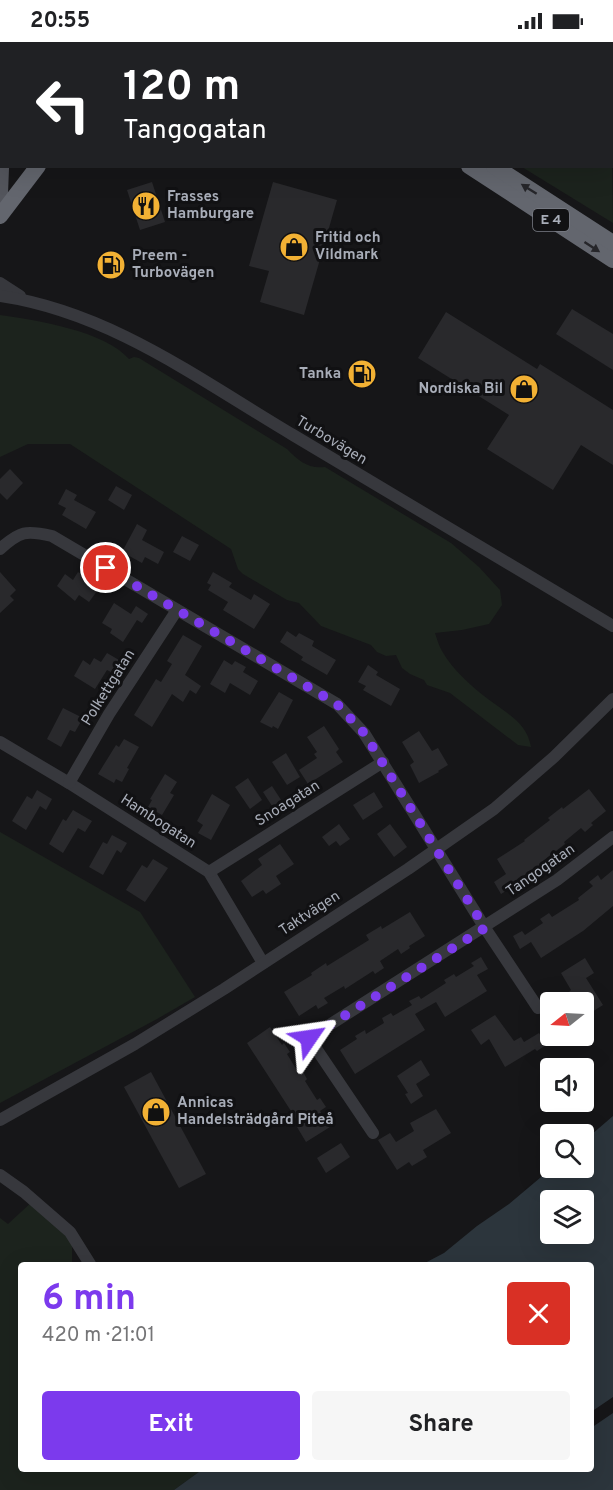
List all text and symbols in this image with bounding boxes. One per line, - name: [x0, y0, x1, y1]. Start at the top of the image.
- text: 20:55: [30, 8, 90, 35]
- text: 120 m: [123, 62, 240, 115]
- icon: left: [24, 66, 102, 144]
- text: Tangogatan: [123, 114, 267, 148]
- one-way arrow: [520, 183, 537, 194]
- place label: Frasses Hamburgare: [167, 188, 254, 224]
- restaurant icon: Frasses Hamburgare: [130, 190, 162, 222]
- road number: E 4: [533, 209, 569, 231]
- place label: Fritid och Vildmark: [315, 229, 381, 265]
- shop icon: Fritid och Vildmark: [278, 231, 310, 263]
- one-way arrow: [584, 241, 600, 252]
- place label: Preem - Turbovägen: [132, 247, 214, 283]
- fuel station icon: Preem - Turbovägen: [95, 249, 127, 281]
- fuel station icon: Tanka: [346, 358, 378, 390]
- place label: Tanka: [299, 365, 341, 384]
- shop icon: Nordiska Bil: [508, 373, 540, 405]
- place label: Nordiska Bil: [418, 380, 503, 399]
- street label: Turbovägen: [292, 412, 370, 470]
- pin: [80, 542, 131, 593]
- icon: arrive: [89, 551, 122, 584]
- street label: Polkettgatan: [78, 646, 140, 730]
- street label: Snoagatan: [252, 777, 324, 831]
- street label: Hambogatan: [117, 791, 199, 853]
- street label: Tangogatan: [503, 840, 579, 902]
- street label: Taktvägen: [276, 887, 344, 941]
- north arrow: [540, 992, 594, 1046]
- map controls: [540, 992, 594, 1244]
- position arrow: [277, 1006, 341, 1070]
- button: sound: [540, 1058, 594, 1112]
- place label: Annicas Handelsträdgård Piteå: [177, 1094, 334, 1130]
- shop icon: Annicas Handelsträdgård Piteå: [140, 1096, 172, 1128]
- button: search: [540, 1124, 594, 1178]
- button: layers: [540, 1190, 594, 1244]
- text: 6 min: [42, 1277, 136, 1323]
- button: close: [507, 1282, 570, 1345]
- text: 420 m · 21:01: [42, 1323, 155, 1349]
- button: Exit: [42, 1391, 300, 1460]
- button: Share: [312, 1391, 570, 1460]

